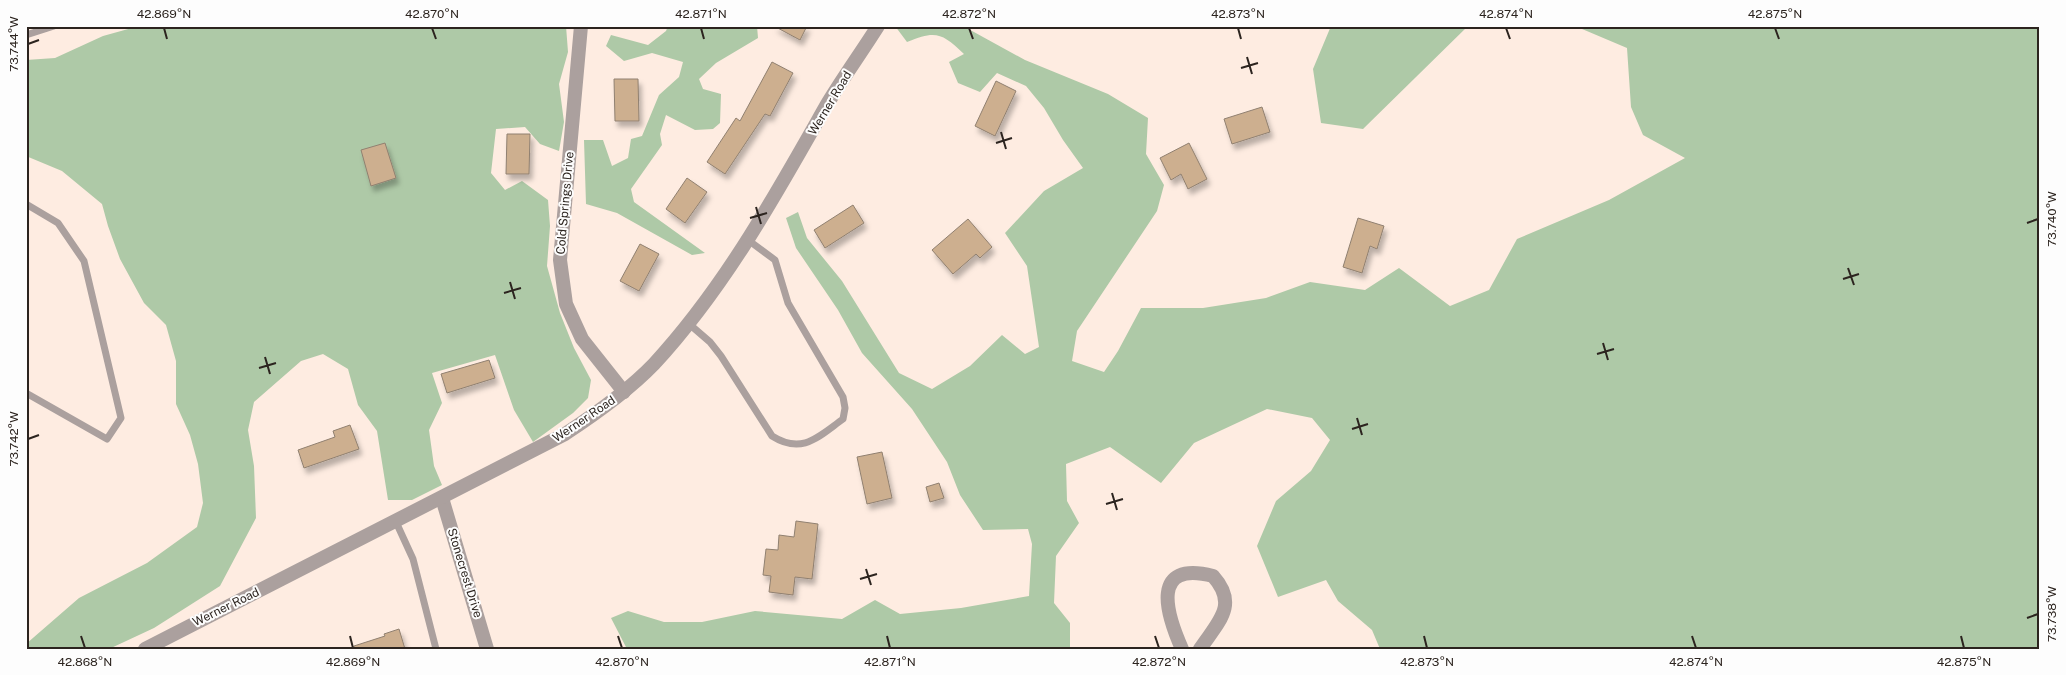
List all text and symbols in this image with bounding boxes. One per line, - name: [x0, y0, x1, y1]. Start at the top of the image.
- text: 42.869°N: [137, 7, 191, 21]
- text: 42.870°N: [405, 7, 459, 21]
- text: 42.871°N: [675, 7, 727, 21]
- text: 42.872°N: [942, 7, 996, 21]
- text: 42.873°N: [1211, 7, 1265, 21]
- text: 42.874°N: [1479, 7, 1533, 21]
- text: 42.875°N: [1748, 7, 1802, 21]
- text: 73.744°W: [7, 16, 21, 72]
- street label: Werner Road: [805, 68, 855, 138]
- street label: Cold Springs Drive: [554, 151, 576, 255]
- text: 73.740°W: [2045, 191, 2059, 247]
- street label: Werner Road: [550, 393, 618, 445]
- text: 73.742°W: [7, 411, 21, 467]
- street label: Stonecrest Drive: [445, 527, 485, 620]
- street label: Werner Road: [191, 585, 261, 629]
- text: 73.738°W: [2045, 586, 2059, 642]
- text: 42.868°N: [58, 655, 112, 669]
- text: 42.869°N: [326, 655, 380, 669]
- text: 42.870°N: [595, 655, 649, 669]
- text: 42.871°N: [864, 655, 916, 669]
- text: 42.872°N: [1132, 655, 1186, 669]
- text: 42.873°N: [1400, 655, 1454, 669]
- text: 42.874°N: [1669, 655, 1723, 669]
- text: 42.875°N: [1937, 655, 1991, 669]

